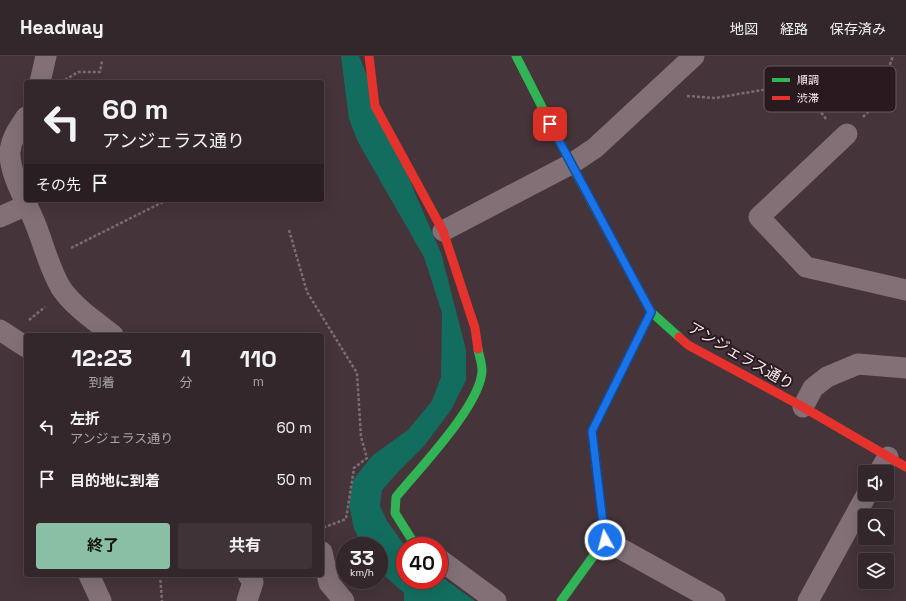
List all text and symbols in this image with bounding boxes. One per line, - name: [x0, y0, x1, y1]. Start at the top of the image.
- text: Headway: [20, 15, 104, 40]
- text: 地図: [730, 20, 758, 38]
- text: 経路: [780, 20, 808, 38]
- text: 保存済み: [830, 20, 886, 38]
- legend: [764, 66, 896, 112]
- text: 順調: [797, 73, 819, 87]
- text: 60 m: [102, 91, 168, 127]
- text: 渋滞: [797, 91, 819, 105]
- icon: left: [36, 96, 88, 148]
- pin: [533, 107, 567, 141]
- icon: arrive: [539, 113, 561, 135]
- text: アンジェラス通り: [102, 129, 245, 152]
- icon: arrive: [89, 172, 111, 194]
- text: その先: [36, 175, 81, 194]
- street label: アンジェラス通り: [685, 318, 798, 394]
- text: 12:23: [71, 342, 132, 373]
- text: 1: [181, 342, 191, 373]
- text: 110: [240, 343, 277, 374]
- text: m: [253, 373, 264, 390]
- text: 到着: [89, 374, 115, 391]
- text: 分: [179, 374, 192, 391]
- text: 左折: [70, 409, 100, 428]
- icon: left: [36, 416, 58, 438]
- text: 60 m: [276, 418, 312, 437]
- text: アンジェラス通り: [70, 430, 173, 447]
- map controls: [858, 465, 894, 589]
- button: sound: [858, 465, 894, 501]
- icon: arrive: [36, 468, 58, 490]
- text: 50 m: [277, 470, 312, 489]
- text: 目的地に到着: [70, 471, 160, 490]
- button: search: [858, 509, 894, 545]
- position arrow: [584, 519, 626, 561]
- button: 終了: [36, 523, 170, 569]
- button: 共有: [178, 523, 312, 569]
- speed limit sign: 40: [396, 537, 448, 589]
- text: 33: [350, 545, 374, 571]
- button: layers: [858, 553, 894, 589]
- text: km/h: [350, 566, 374, 579]

